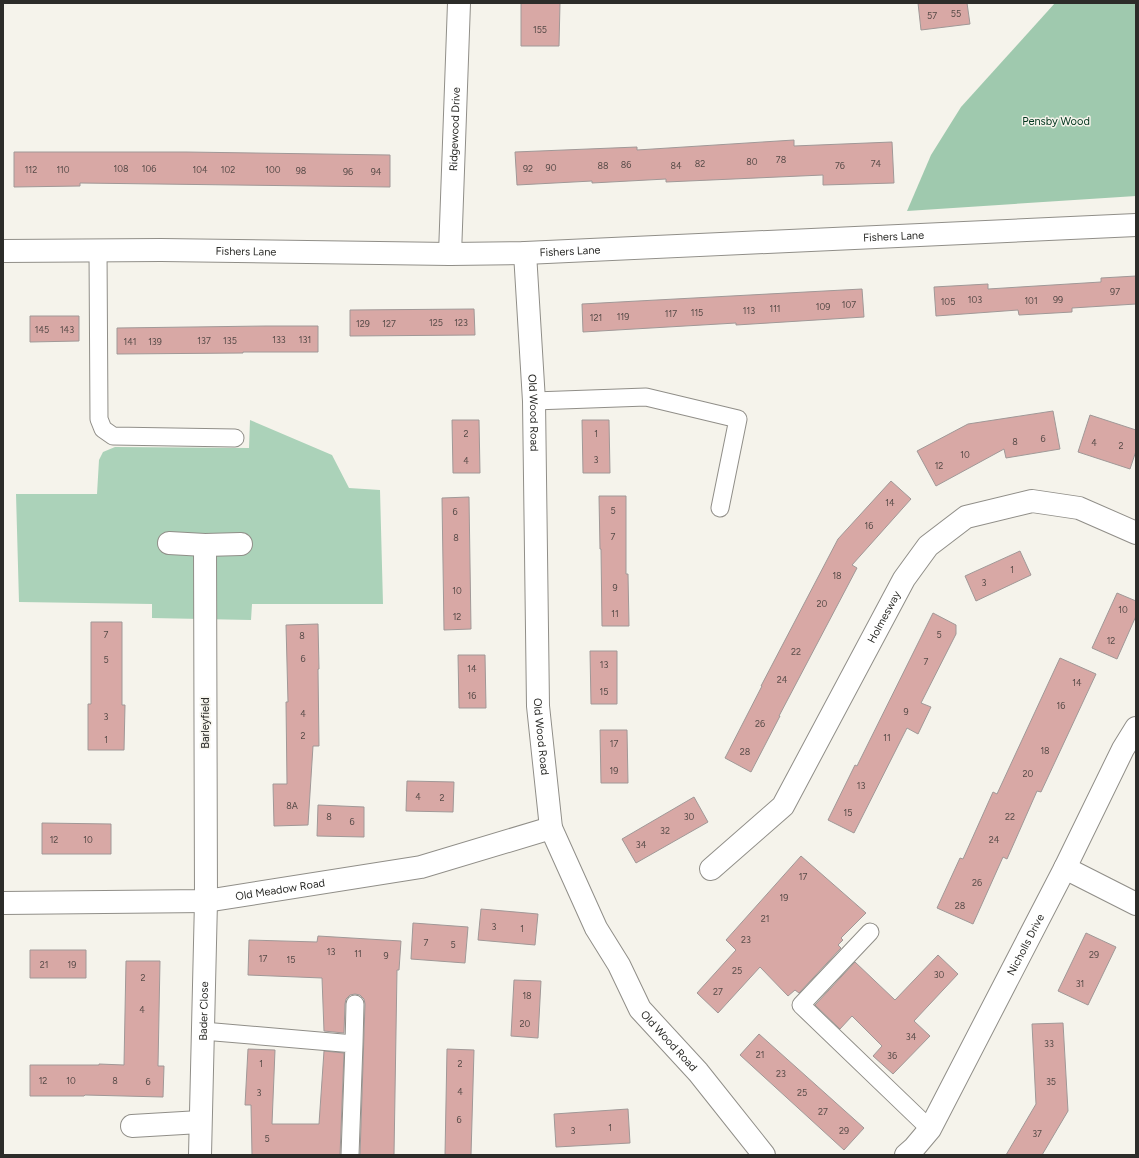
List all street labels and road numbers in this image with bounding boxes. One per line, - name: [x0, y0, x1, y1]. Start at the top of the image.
- street label: Ridgewood Drive: [446, 87, 462, 171]
- street label: Fishers Lane: [863, 228, 924, 244]
- street label: Fishers Lane: [539, 243, 601, 259]
- street label: Fishers Lane: [215, 244, 277, 258]
- street label: Old Wood Road: [526, 374, 541, 452]
- street label: Holmesway: [865, 588, 903, 645]
- street label: Barleyfield: [199, 697, 212, 749]
- street label: Old Wood Road: [531, 698, 552, 776]
- street label: Old Meadow Road: [234, 876, 326, 903]
- street label: Nicholls Drive: [1004, 912, 1047, 978]
- street label: Bader Close: [196, 981, 211, 1041]
- street label: Old Wood Road: [638, 1008, 700, 1074]

